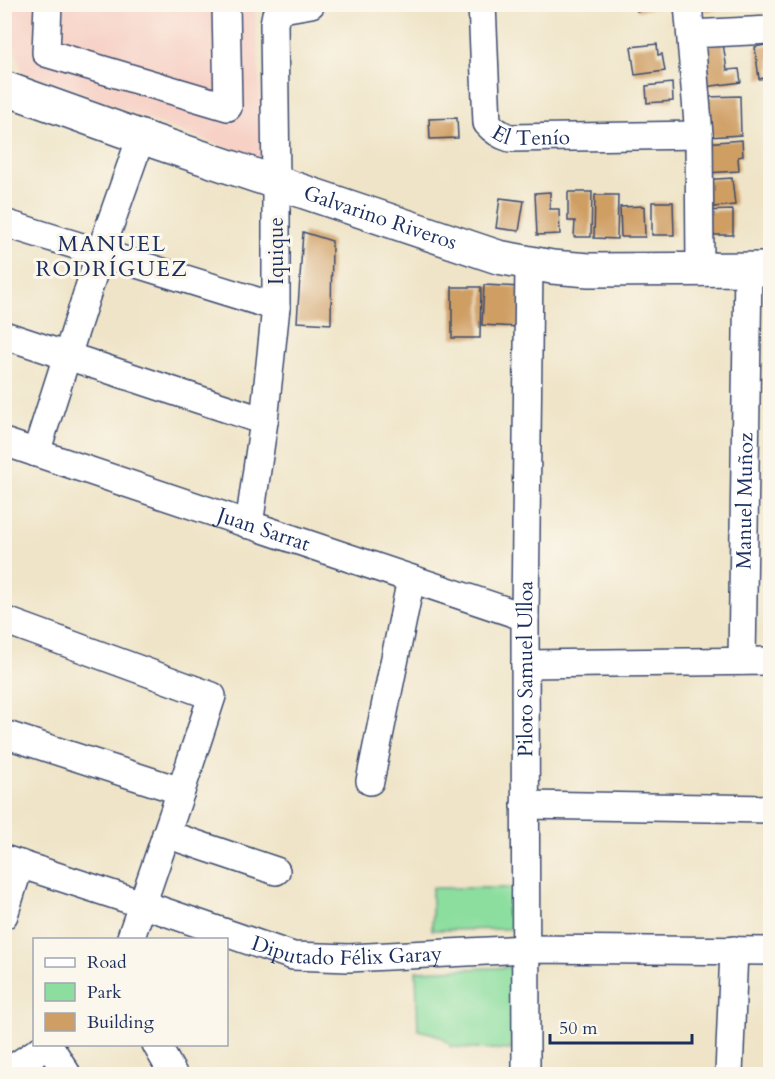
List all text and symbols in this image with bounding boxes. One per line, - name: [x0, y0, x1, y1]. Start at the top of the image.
- street label: El Tenío: [486, 118, 570, 153]
- street label: Galvarino Riveros: [300, 179, 461, 257]
- street label: Iquique: [262, 217, 291, 285]
- district label: MANUEL RODRÍGUEZ: [35, 229, 189, 284]
- street label: Manuel Muñoz: [729, 432, 761, 570]
- street label: Juan Sarrat: [211, 500, 314, 559]
- street label: Piloto Samuel Ulloa: [511, 581, 540, 757]
- street label: Diputado Félix Garay: [248, 929, 443, 973]
- legend: [33, 938, 228, 1046]
- text: Road: [87, 950, 127, 975]
- text: Park: [87, 980, 122, 1005]
- scale bar: [550, 1007, 692, 1045]
- text: Building: [87, 1010, 155, 1035]
- text: 50 m: [559, 1016, 598, 1041]

